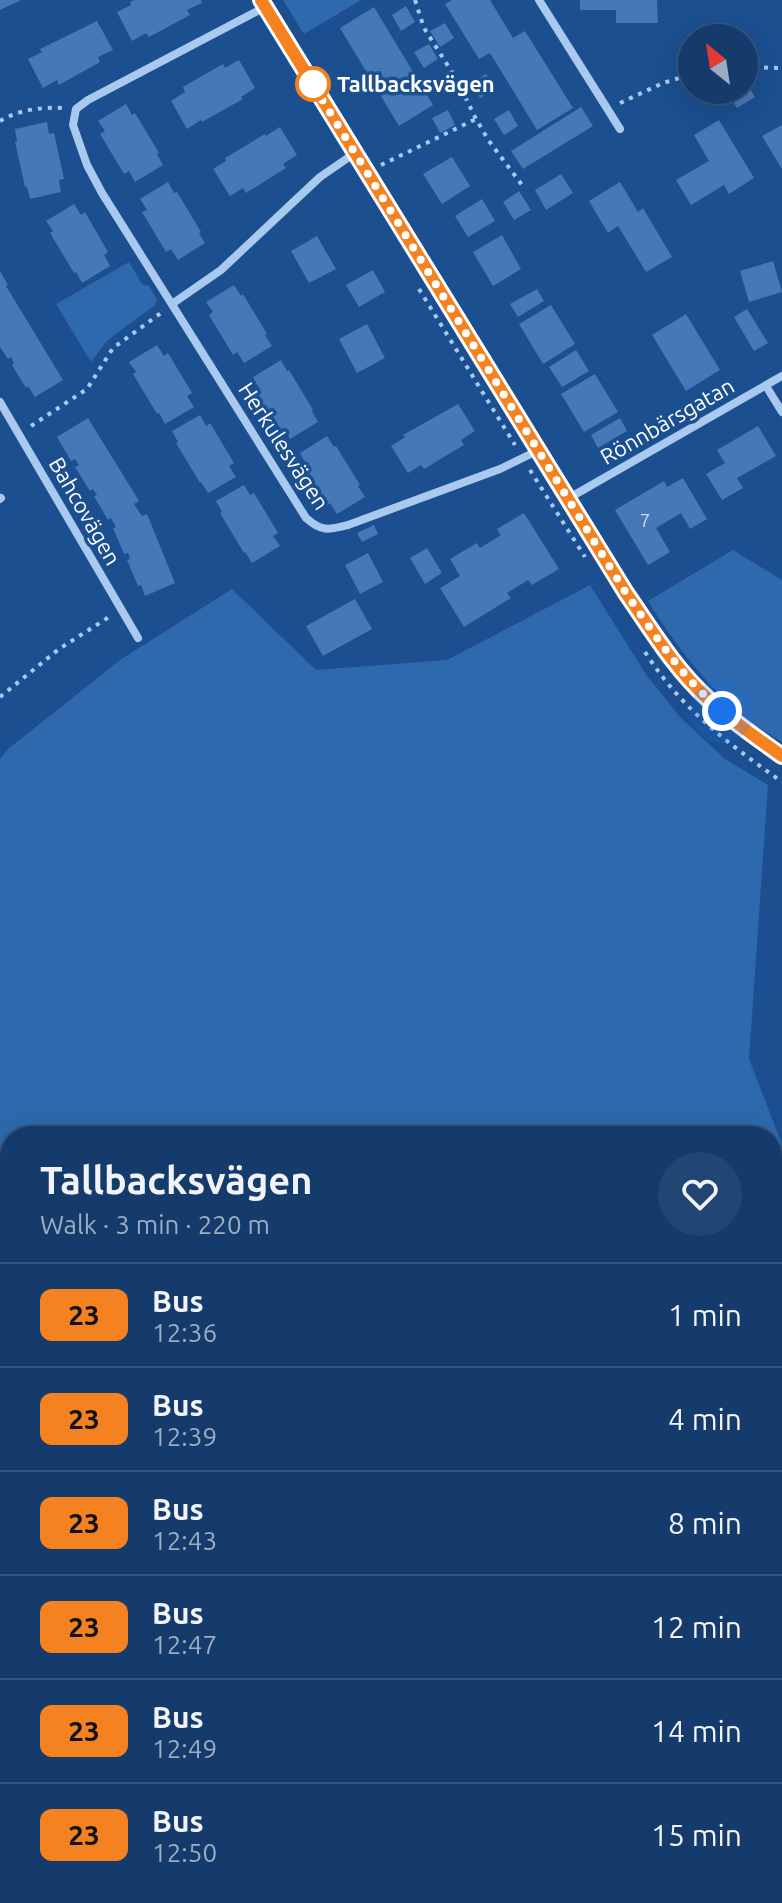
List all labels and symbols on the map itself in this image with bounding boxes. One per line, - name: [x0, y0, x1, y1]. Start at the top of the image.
- north arrow: [678, 24, 758, 104]
- marker: Tallbacksvägen: [296, 67, 330, 101]
- place label: Tallbacksvägen: [337, 71, 495, 96]
- street label: Rönnbärsgatan: [595, 372, 738, 469]
- street label: Herkulesvägen: [234, 378, 335, 514]
- street label: Bahcovägen: [45, 452, 126, 569]
- house number: 7: [640, 510, 650, 530]
- your location: [702, 691, 742, 731]

